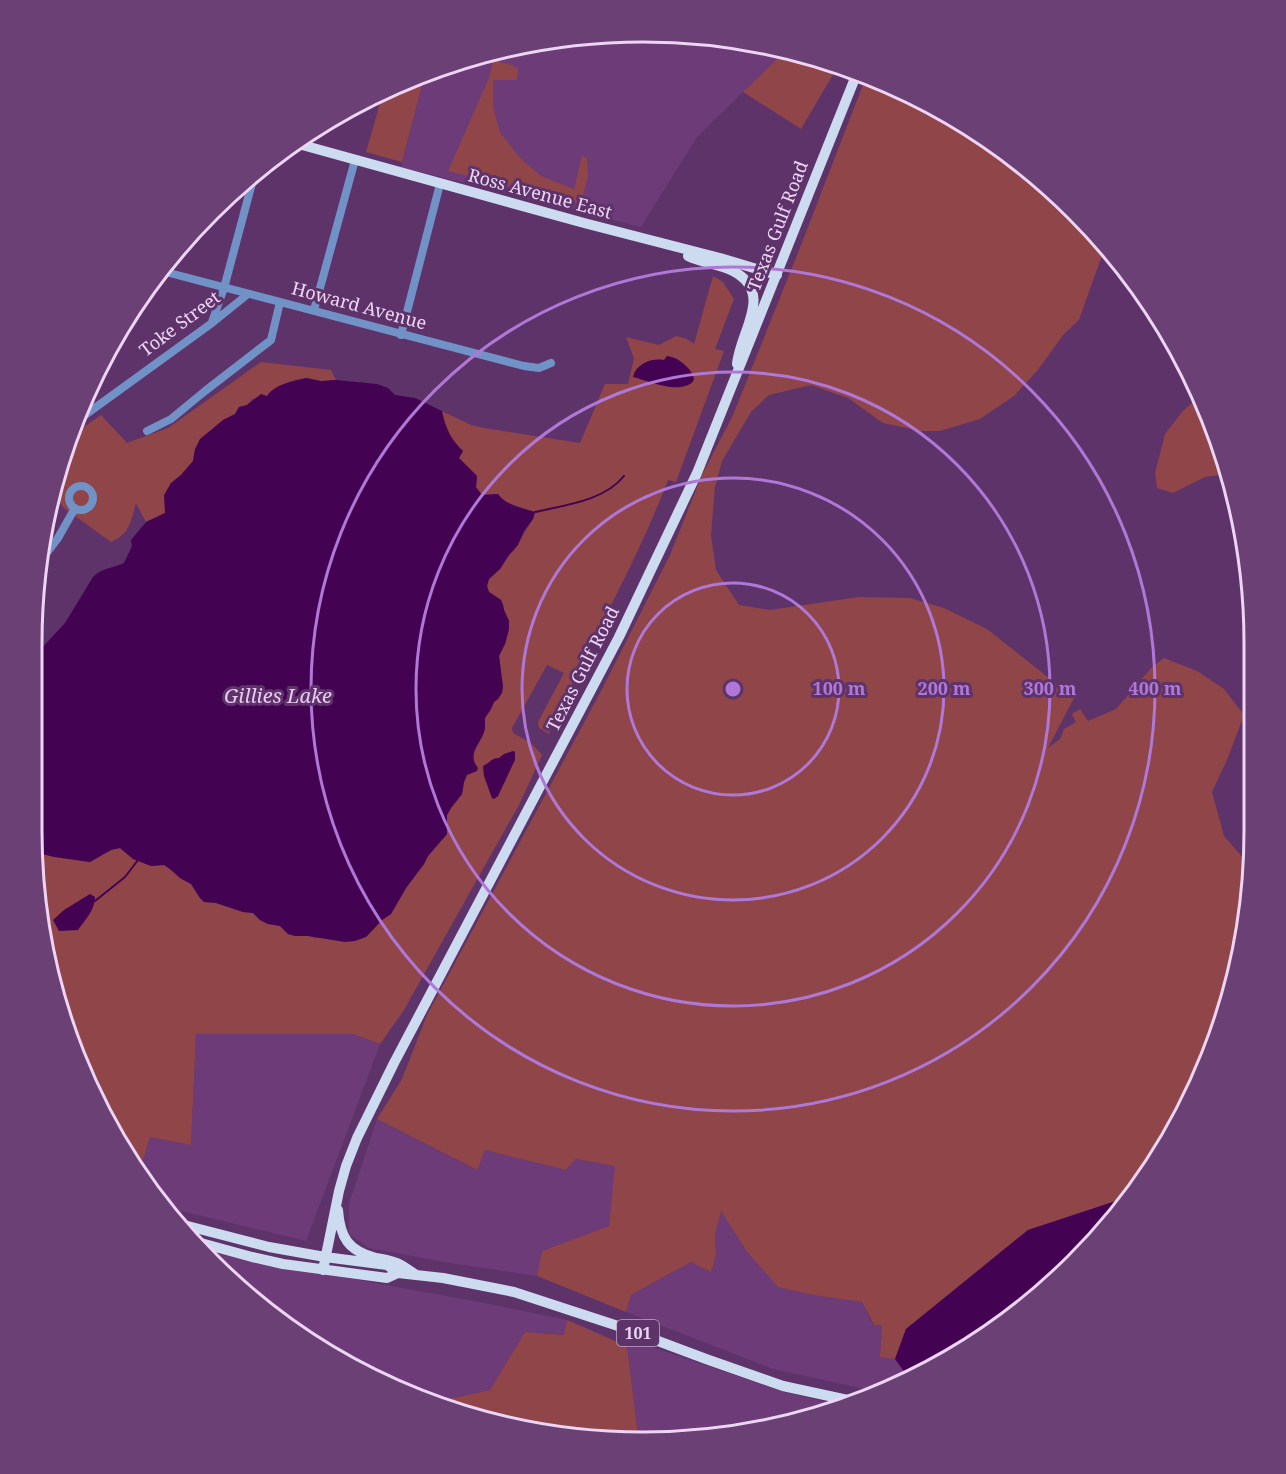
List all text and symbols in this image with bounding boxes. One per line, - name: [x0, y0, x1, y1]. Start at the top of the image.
- street label: Texas Gulf Road: [741, 157, 813, 294]
- street label: Ross Avenue East: [466, 162, 615, 224]
- street label: Howard Avenue: [289, 275, 429, 335]
- street label: Toke Street: [134, 285, 225, 361]
- street label: Texas Gulf Road: [540, 602, 624, 735]
- text: 100 m: [813, 676, 866, 700]
- text: 200 m: [918, 676, 971, 700]
- text: 300 m: [1024, 676, 1077, 700]
- text: 400 m: [1129, 676, 1182, 700]
- centre of rings: [723, 679, 743, 699]
- water label: Gillies Lake: [224, 682, 332, 709]
- road number: 101: [617, 1320, 659, 1346]

